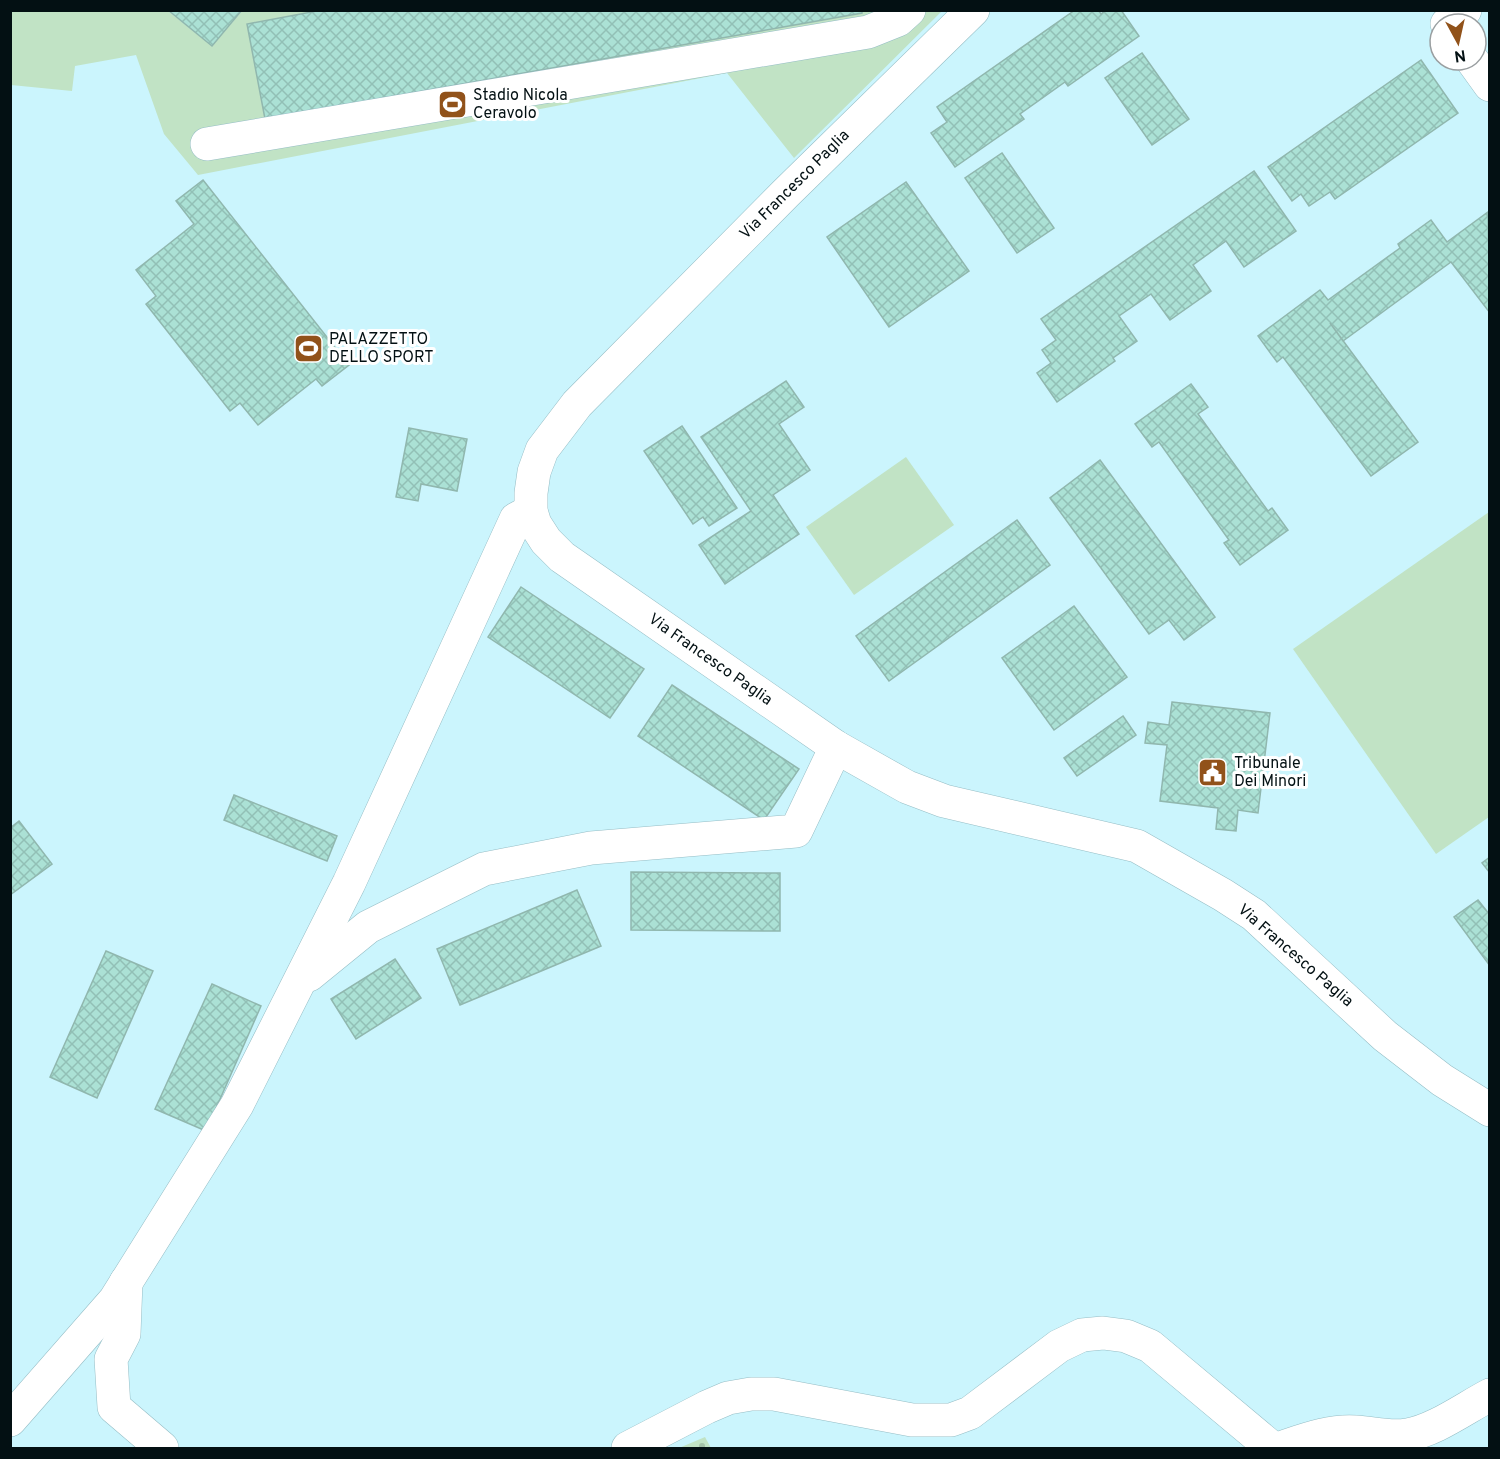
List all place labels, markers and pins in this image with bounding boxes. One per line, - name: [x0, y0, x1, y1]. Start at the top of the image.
- place label: Stadio Nicola Ceravolo: [473, 86, 568, 124]
- sports icon: Stadio Nicola Ceravolo: [436, 89, 468, 121]
- place label: PALAZZETTO DELLO SPORT: [329, 330, 434, 368]
- sports icon: PALAZZETTO DELLO SPORT: [292, 333, 324, 365]
- place label: Tribunale Dei Minori: [1234, 754, 1306, 792]
- public building icon: Tribunale Dei Minori: [1197, 757, 1229, 789]

